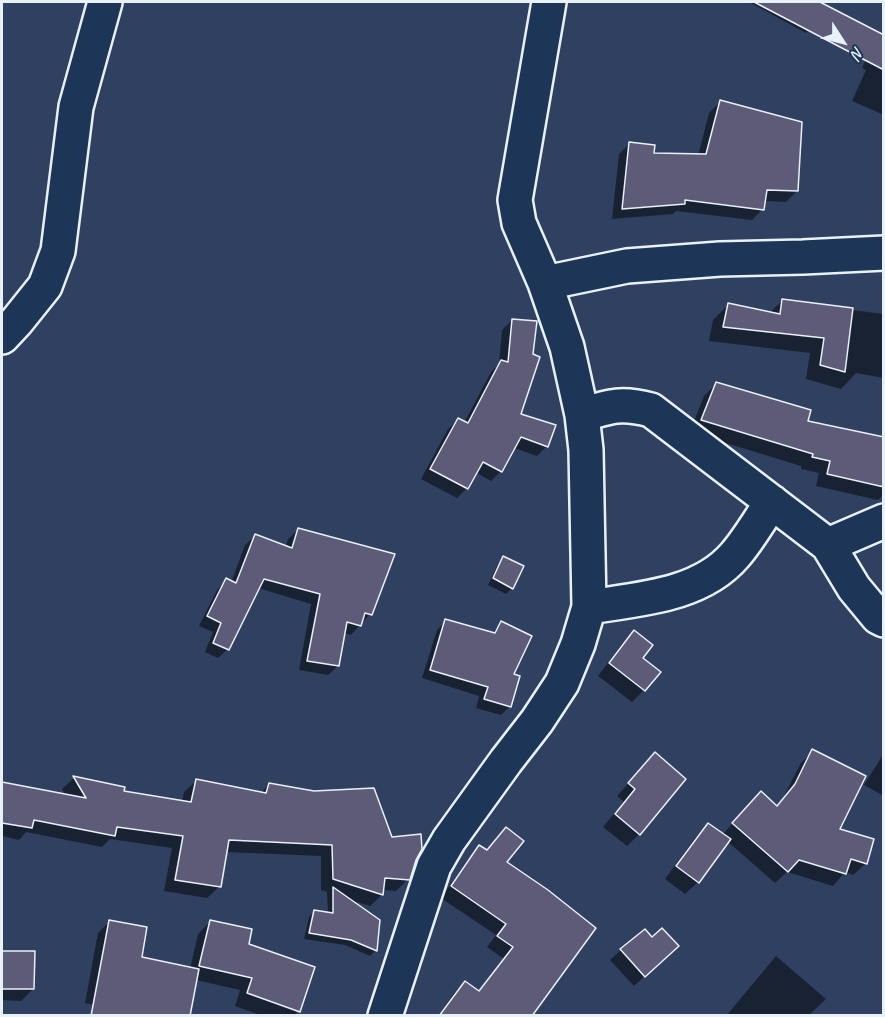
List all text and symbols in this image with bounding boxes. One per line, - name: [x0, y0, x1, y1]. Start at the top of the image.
- north arrow: [813, 12, 873, 72]
- text: N: [847, 43, 869, 62]

